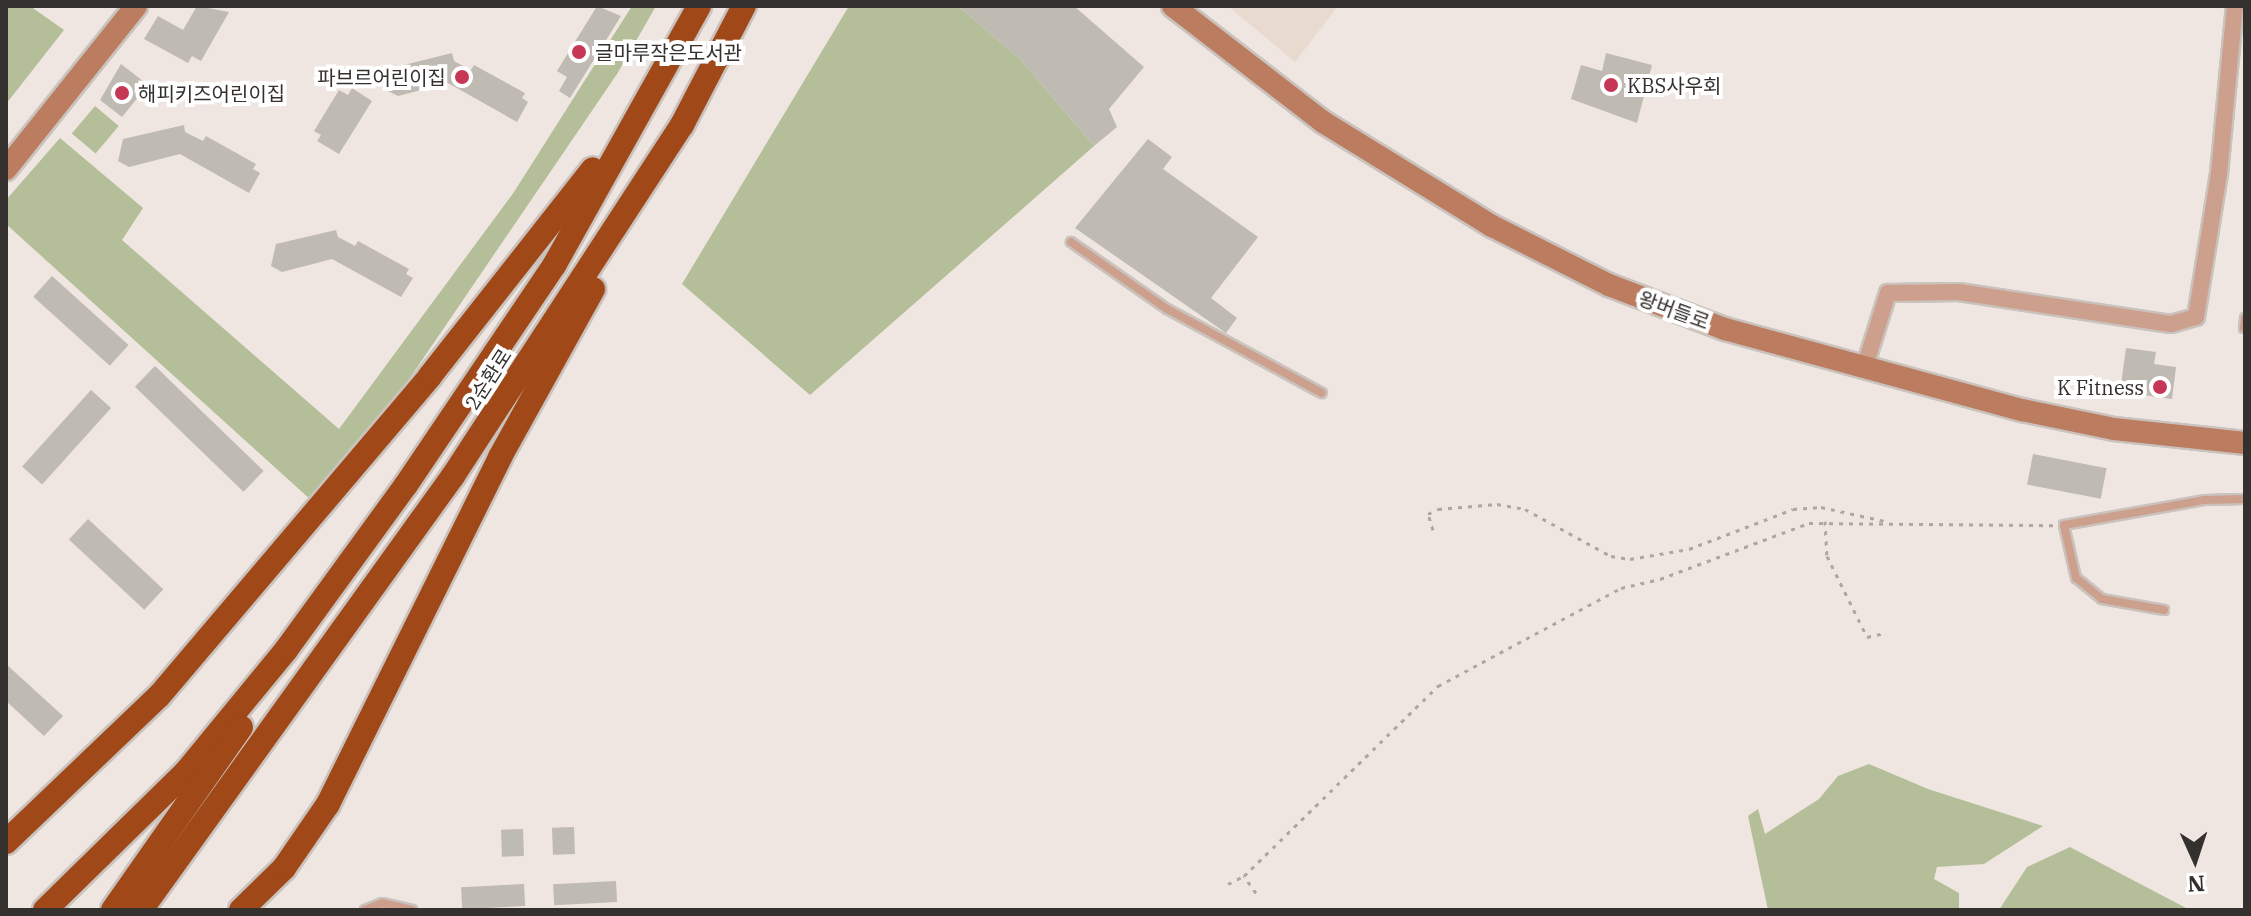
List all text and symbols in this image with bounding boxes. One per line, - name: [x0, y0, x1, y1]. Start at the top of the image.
- place label: 글마루작은도서관: [595, 40, 742, 64]
- marker: 글마루작은도서관: [570, 43, 588, 61]
- place label: 파브르어린이집: [317, 65, 446, 89]
- marker: 파브르어린이집: [453, 68, 471, 86]
- place label: KBS사우회: [1627, 73, 1721, 97]
- marker: KBS사우회: [1602, 76, 1620, 94]
- place label: 해피키즈어린이집: [138, 81, 285, 105]
- marker: 해피키즈어린이집: [113, 84, 131, 102]
- street label: 왕버들로: [1635, 286, 1713, 334]
- street label: 2순환로: [460, 344, 516, 414]
- place label: K Fitness: [2057, 375, 2144, 399]
- marker: K Fitness: [2151, 378, 2169, 396]
- north arrow: [2155, 820, 2235, 900]
- text: N: [2187, 870, 2206, 899]

